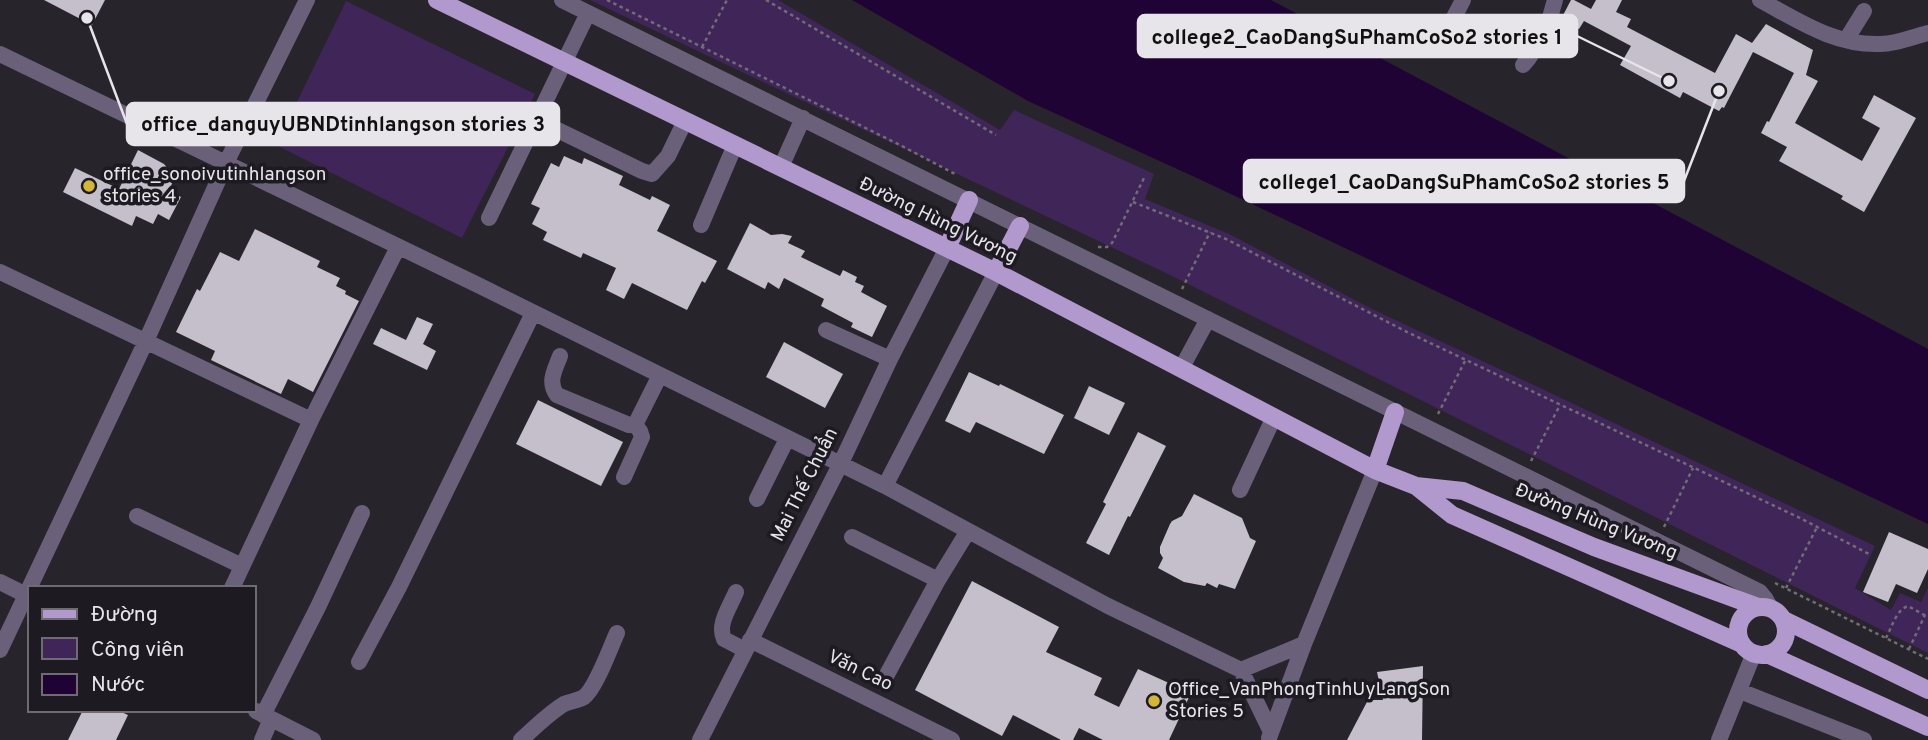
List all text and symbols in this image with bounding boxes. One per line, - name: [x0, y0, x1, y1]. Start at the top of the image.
- callout: college2_CaoDangSuPhamCoSo2 stories 1: [1138, 15, 1577, 57]
- text: college2_CaoDangSuPhamCoSo2 stories 1: [1151, 25, 1563, 52]
- callout: office_danguyUBNDtinhlangson stories 3: [127, 103, 559, 145]
- text: office_danguyUBNDtinhlangson stories 3: [141, 112, 545, 139]
- callout: college1_CaoDangSuPhamCoSo2 stories 5: [1244, 160, 1684, 202]
- place label: office_sonoivutinhlangson stories 4: [103, 163, 326, 209]
- text: college1_CaoDangSuPhamCoSo2 stories 5: [1258, 170, 1670, 197]
- street label: Đường Hùng Vương: [855, 172, 1021, 270]
- marker: office_sonoivutinhlangson stories 4: [81, 178, 97, 194]
- street label: Mai Thế Chuẩn: [763, 423, 844, 546]
- street label: Đường Hùng Vương: [1511, 478, 1681, 566]
- legend: [28, 586, 256, 712]
- text: Đường: [91, 602, 158, 629]
- text: Công viên: [91, 637, 184, 664]
- street label: Văn Cao: [823, 645, 897, 697]
- text: Nước: [91, 672, 145, 699]
- place label: Office_VanPhongTinhUyLangSon Stories 5: [1168, 678, 1450, 724]
- marker: Office_VanPhongTinhUyLangSon Stories 5: [1146, 693, 1162, 709]

